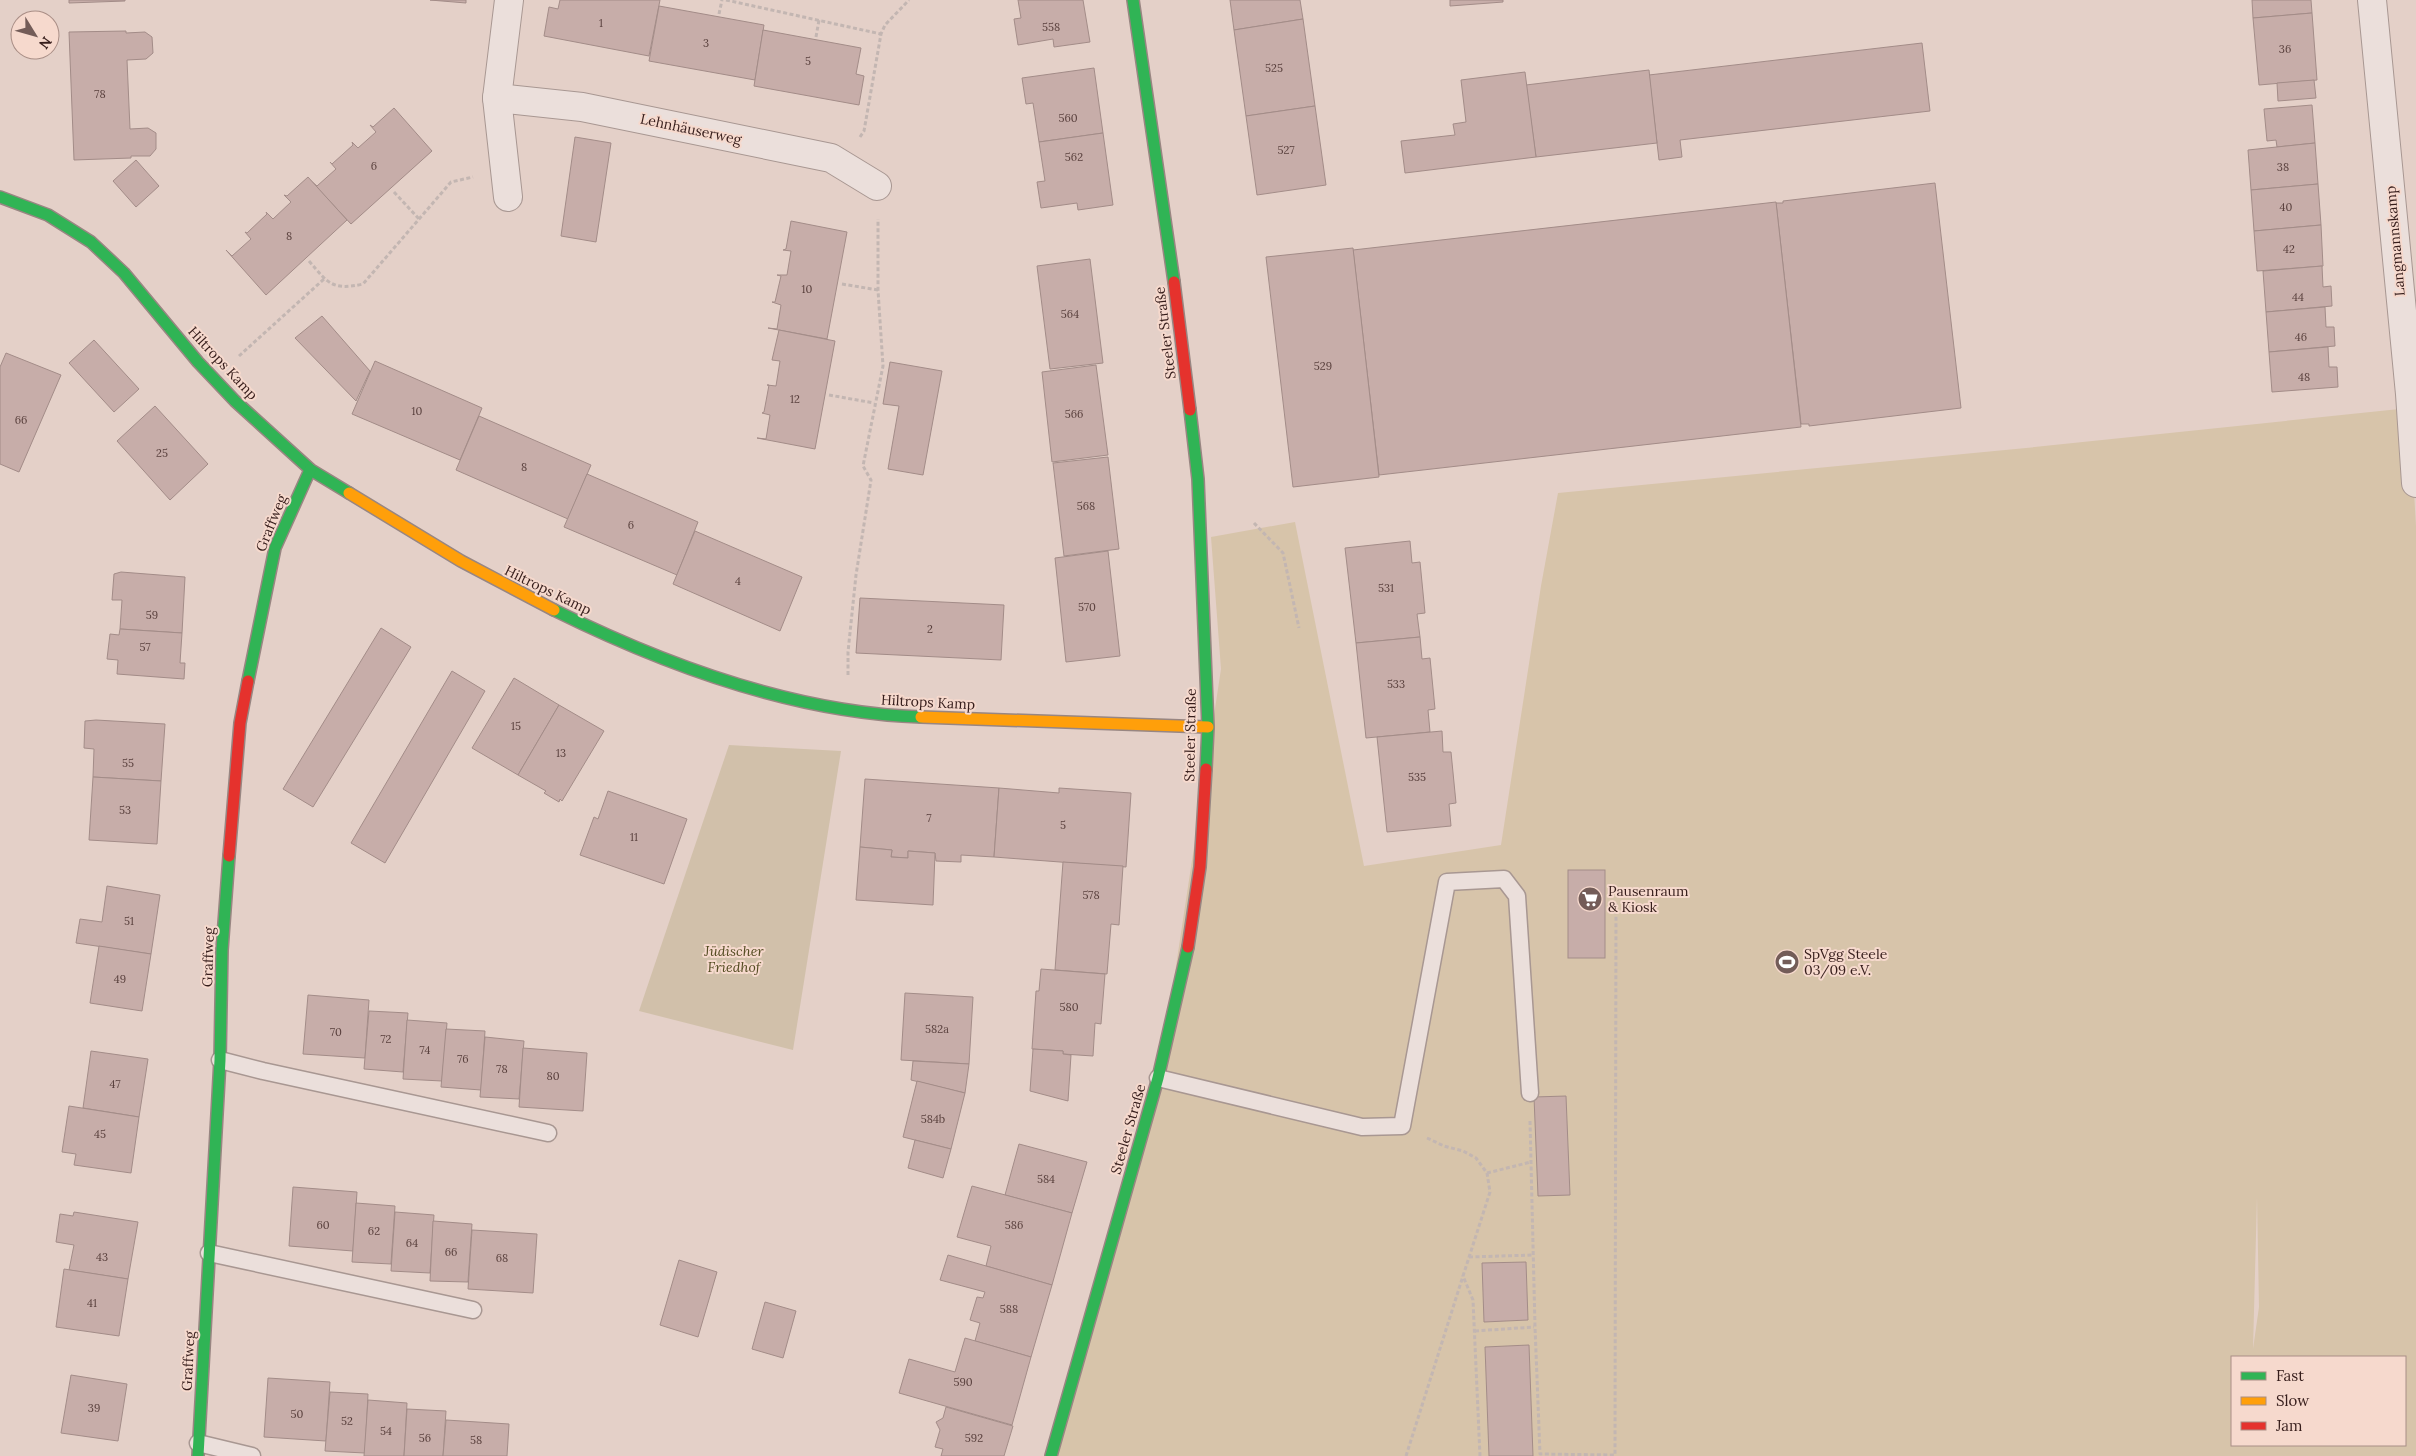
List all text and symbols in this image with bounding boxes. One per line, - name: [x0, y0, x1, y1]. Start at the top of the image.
- north arrow: [10, 10, 60, 60]
- house number: 1: [599, 16, 603, 30]
- house number: 558: [1042, 20, 1060, 34]
- text: N: [35, 33, 56, 53]
- house number: 3: [703, 36, 709, 50]
- house number: 36: [2279, 42, 2291, 56]
- house number: 5: [805, 54, 811, 68]
- house number: 525: [1265, 61, 1283, 75]
- house number: 78: [94, 87, 106, 101]
- street label: Lehnhäuserweg: [639, 109, 744, 149]
- house number: 560: [1058, 111, 1078, 125]
- house number: 527: [1278, 143, 1294, 157]
- house number: 562: [1065, 150, 1083, 164]
- house number: 6: [371, 159, 377, 173]
- house number: 38: [2277, 160, 2289, 174]
- street label: Langmannskamp: [2381, 185, 2409, 297]
- house number: 40: [2280, 200, 2293, 214]
- house number: 8: [286, 229, 292, 243]
- house number: 42: [2283, 242, 2295, 256]
- house number: 10: [802, 282, 813, 296]
- street label: Steeler Straße: [1150, 285, 1180, 380]
- house number: 44: [2292, 290, 2304, 304]
- house number: 564: [1061, 307, 1079, 321]
- street label: Hiltrops Kamp: [184, 322, 262, 404]
- house number: 46: [2295, 330, 2307, 344]
- house number: 529: [1314, 359, 1332, 373]
- house number: 48: [2298, 370, 2310, 384]
- house number: 12: [790, 392, 800, 406]
- house number: 10: [412, 404, 423, 418]
- house number: 566: [1065, 407, 1083, 421]
- house number: 66: [15, 413, 27, 427]
- house number: 25: [156, 446, 168, 460]
- house number: 8: [521, 460, 527, 474]
- street label: Graffweg: [251, 492, 291, 554]
- house number: 568: [1077, 499, 1095, 513]
- house number: 6: [628, 518, 634, 532]
- street label: Hiltrops Kamp: [502, 561, 594, 619]
- house number: 4: [735, 574, 741, 588]
- house number: 531: [1378, 581, 1394, 595]
- house number: 570: [1078, 600, 1096, 614]
- house number: 59: [146, 608, 158, 622]
- house number: 2: [927, 622, 933, 636]
- house number: 57: [139, 640, 151, 654]
- house number: 533: [1387, 677, 1405, 691]
- street label: Steeler Straße: [1180, 688, 1200, 782]
- street label: Hiltrops Kamp: [880, 691, 976, 713]
- house number: 15: [511, 719, 521, 733]
- house number: 13: [556, 746, 566, 760]
- house number: 55: [122, 756, 134, 770]
- house number: 535: [1408, 770, 1426, 784]
- house number: 53: [119, 803, 131, 817]
- house number: 7: [926, 811, 932, 825]
- house number: 5: [1060, 818, 1066, 832]
- house number: 11: [630, 830, 638, 844]
- place label: Pausenraum & Kiosk: [1608, 882, 1689, 916]
- supermarket icon: Pausenraum & Kiosk: [1577, 886, 1603, 912]
- house number: 578: [1082, 888, 1100, 902]
- house number: 51: [124, 914, 134, 928]
- street label: Graffweg: [198, 926, 218, 987]
- park label: Jüdischer Friedhof: [703, 942, 764, 976]
- place label: SpVgg Steele 03/09 e.V.: [1804, 945, 1888, 979]
- sports icon: SpVgg Steele 03/09 e.V.: [1774, 949, 1800, 975]
- house number: 49: [114, 972, 126, 986]
- house number: 580: [1059, 1000, 1079, 1014]
- house number: 582a: [925, 1022, 949, 1036]
- house number: 70: [330, 1025, 342, 1039]
- house number: 72: [381, 1032, 392, 1046]
- house number: 74: [420, 1043, 430, 1057]
- house number: 76: [457, 1052, 469, 1066]
- house number: 78: [496, 1062, 508, 1076]
- house number: 80: [546, 1069, 560, 1083]
- house number: 47: [109, 1077, 121, 1091]
- street label: Steeler Straße: [1107, 1081, 1150, 1176]
- house number: 584b: [921, 1112, 945, 1126]
- house number: 45: [94, 1127, 106, 1141]
- house number: 584: [1037, 1172, 1055, 1186]
- house number: 60: [316, 1218, 330, 1232]
- house number: 586: [1005, 1218, 1023, 1232]
- house number: 62: [368, 1224, 380, 1238]
- house number: 64: [406, 1236, 418, 1250]
- house number: 66: [445, 1245, 457, 1259]
- house number: 43: [96, 1250, 108, 1264]
- house number: 68: [496, 1251, 508, 1265]
- house number: 41: [87, 1296, 97, 1310]
- house number: 588: [1000, 1302, 1018, 1316]
- street label: Graffweg: [177, 1330, 199, 1391]
- legend: [2231, 1356, 2406, 1446]
- text: Fast: [2276, 1366, 2304, 1385]
- house number: 590: [953, 1375, 973, 1389]
- text: Slow: [2276, 1391, 2309, 1410]
- house number: 39: [88, 1401, 100, 1415]
- house number: 50: [291, 1407, 304, 1421]
- house number: 52: [341, 1414, 353, 1428]
- text: Jam: [2275, 1416, 2303, 1435]
- house number: 54: [380, 1424, 392, 1438]
- house number: 56: [419, 1431, 431, 1445]
- house number: 592: [965, 1431, 983, 1445]
- house number: 58: [470, 1433, 482, 1447]

